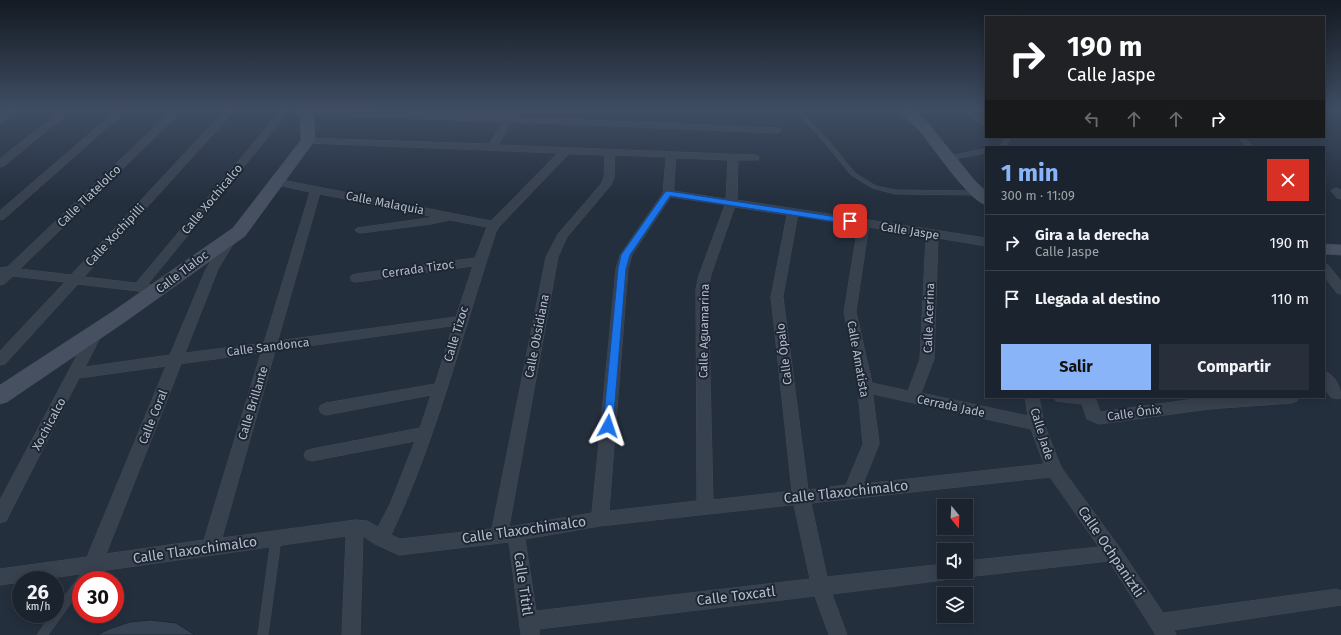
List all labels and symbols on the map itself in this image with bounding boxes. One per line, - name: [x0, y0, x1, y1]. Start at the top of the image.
- street label: Calle Xochicalco: [179, 161, 245, 237]
- street label: Calle Tlatelolco: [54, 162, 124, 230]
- street label: Calle Malaquia: [345, 189, 425, 217]
- street label: Calle Xochipilli: [83, 201, 147, 269]
- pin: [833, 204, 867, 238]
- street label: Calle Jaspe: [880, 219, 940, 243]
- street label: Calle Tlaloc: [153, 248, 211, 296]
- street label: Cerrada Tizoc: [381, 257, 455, 281]
- street label: Calle Acerina: [921, 283, 937, 353]
- street label: Calle Aguamarina: [696, 284, 712, 378]
- street label: Calle Obsidiana: [522, 293, 552, 379]
- street label: Calle Tizoc: [441, 304, 471, 363]
- street label: Calle Amatista: [844, 320, 872, 398]
- street label: Calle Ópalo: [772, 322, 795, 386]
- street label: Calle Sandonca: [226, 335, 310, 359]
- street label: Calle Brillante: [235, 364, 271, 442]
- street label: Calle Coral: [136, 387, 170, 446]
- street label: Cerrada Jade: [916, 392, 986, 420]
- street label: Xochicalco: [29, 395, 69, 453]
- street label: Calle Ónix: [1106, 401, 1162, 424]
- position arrow: [587, 405, 629, 447]
- street label: Calle Jade: [1027, 406, 1057, 462]
- street label: Calle Tlaxochimalco: [783, 477, 909, 507]
- north arrow: [937, 499, 973, 535]
- street label: Calle Ochpaniztli: [1074, 503, 1148, 601]
- street label: Calle Tlaxochimalco: [461, 513, 587, 547]
- street label: Calle Tlaxochimalco: [132, 533, 258, 567]
- street label: Calle Tititl: [510, 551, 536, 617]
- speed limit sign: 30: [72, 571, 124, 623]
- street label: Calle Toxcatl: [696, 583, 776, 609]

